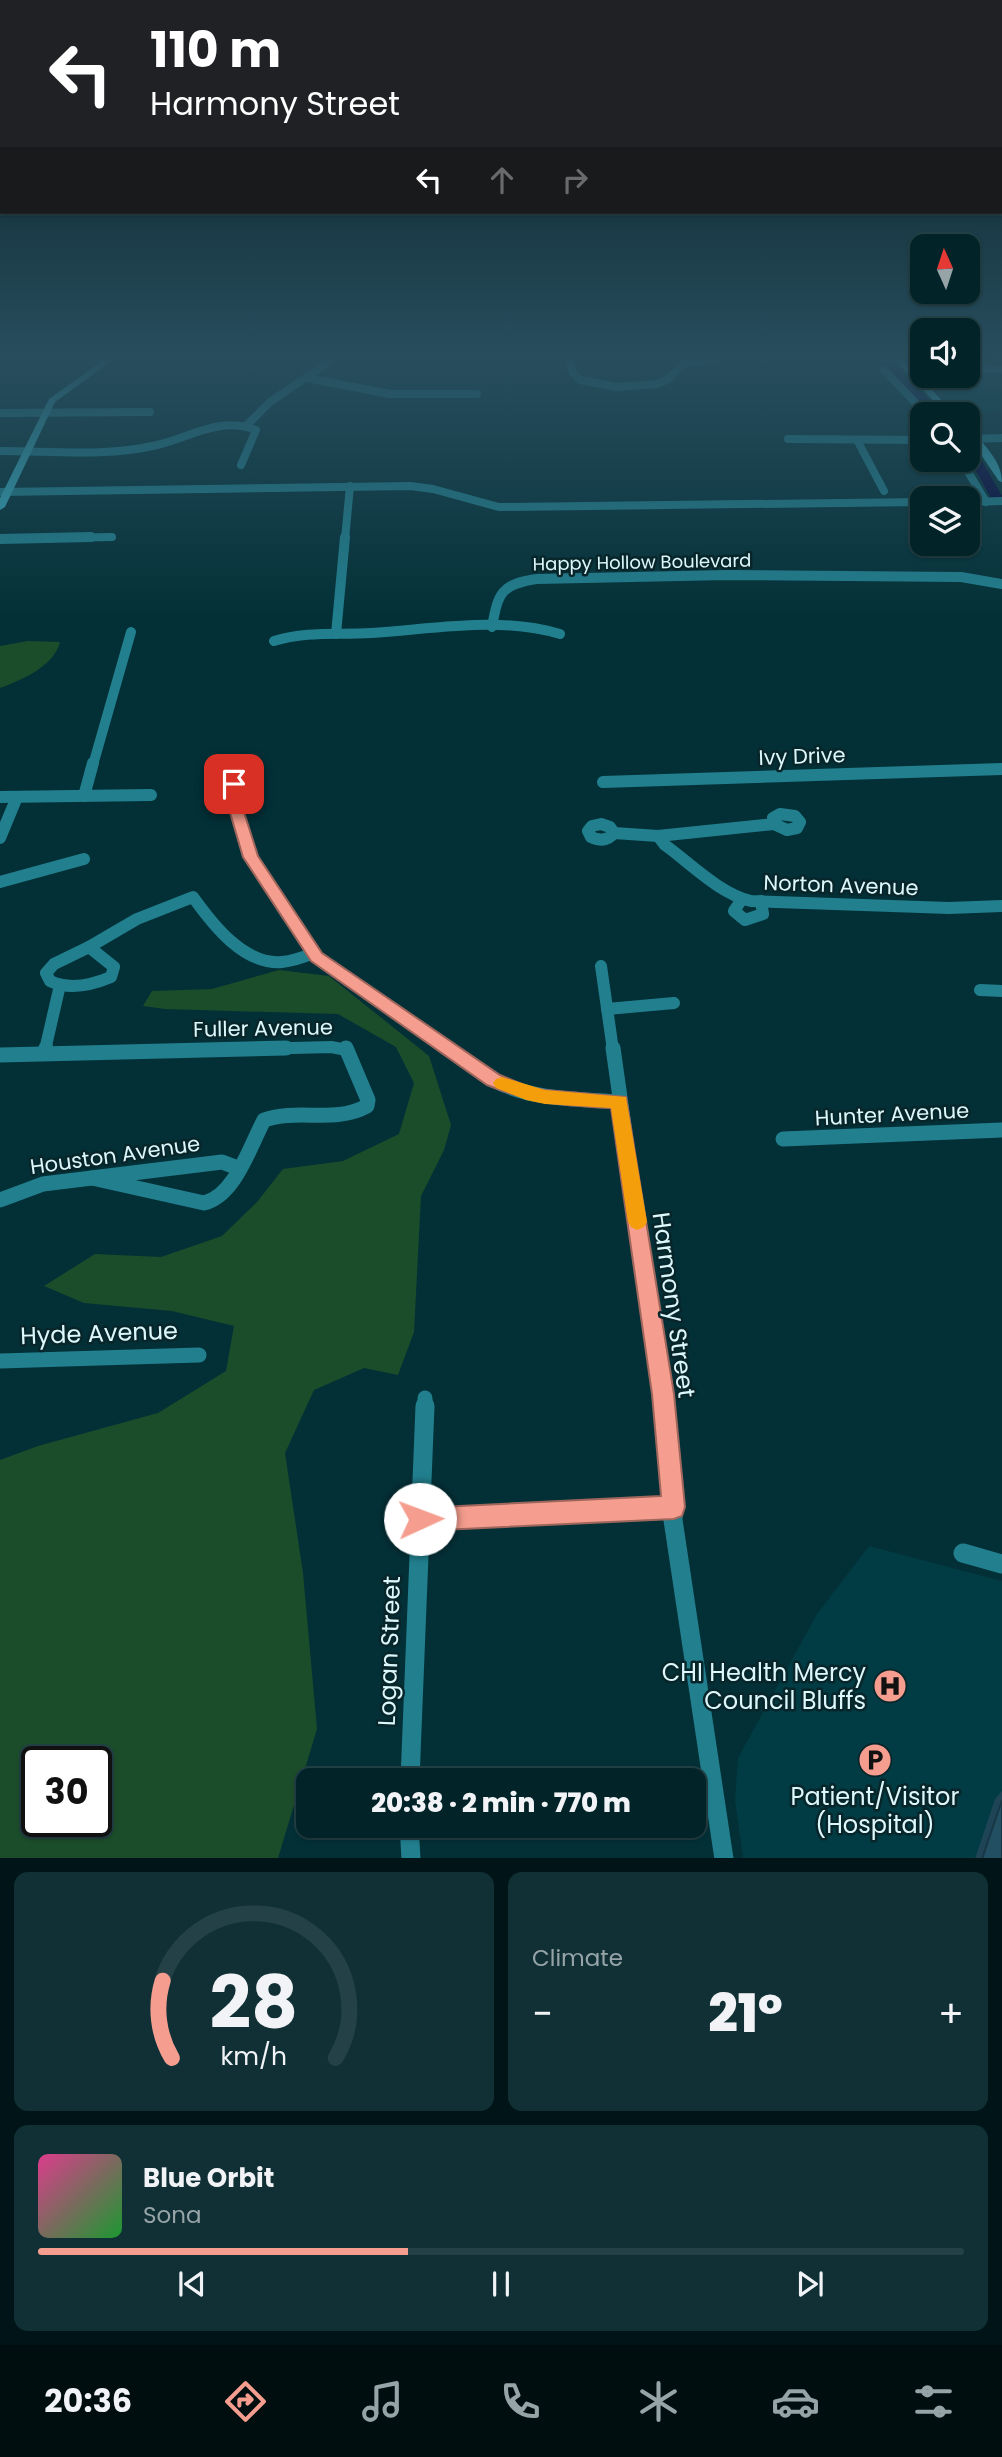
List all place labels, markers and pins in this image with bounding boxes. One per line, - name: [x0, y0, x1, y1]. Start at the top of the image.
- pin: [204, 754, 264, 814]
- place label: CHI Health Mercy Council Bluffs: [662, 1656, 866, 1717]
- hospital icon: CHI Health Mercy Council Bluffs: [871, 1667, 909, 1705]
- parking icon: Patient/Visitor (Hospital): [856, 1741, 894, 1779]
- place label: Patient/Visitor (Hospital): [791, 1780, 959, 1841]

